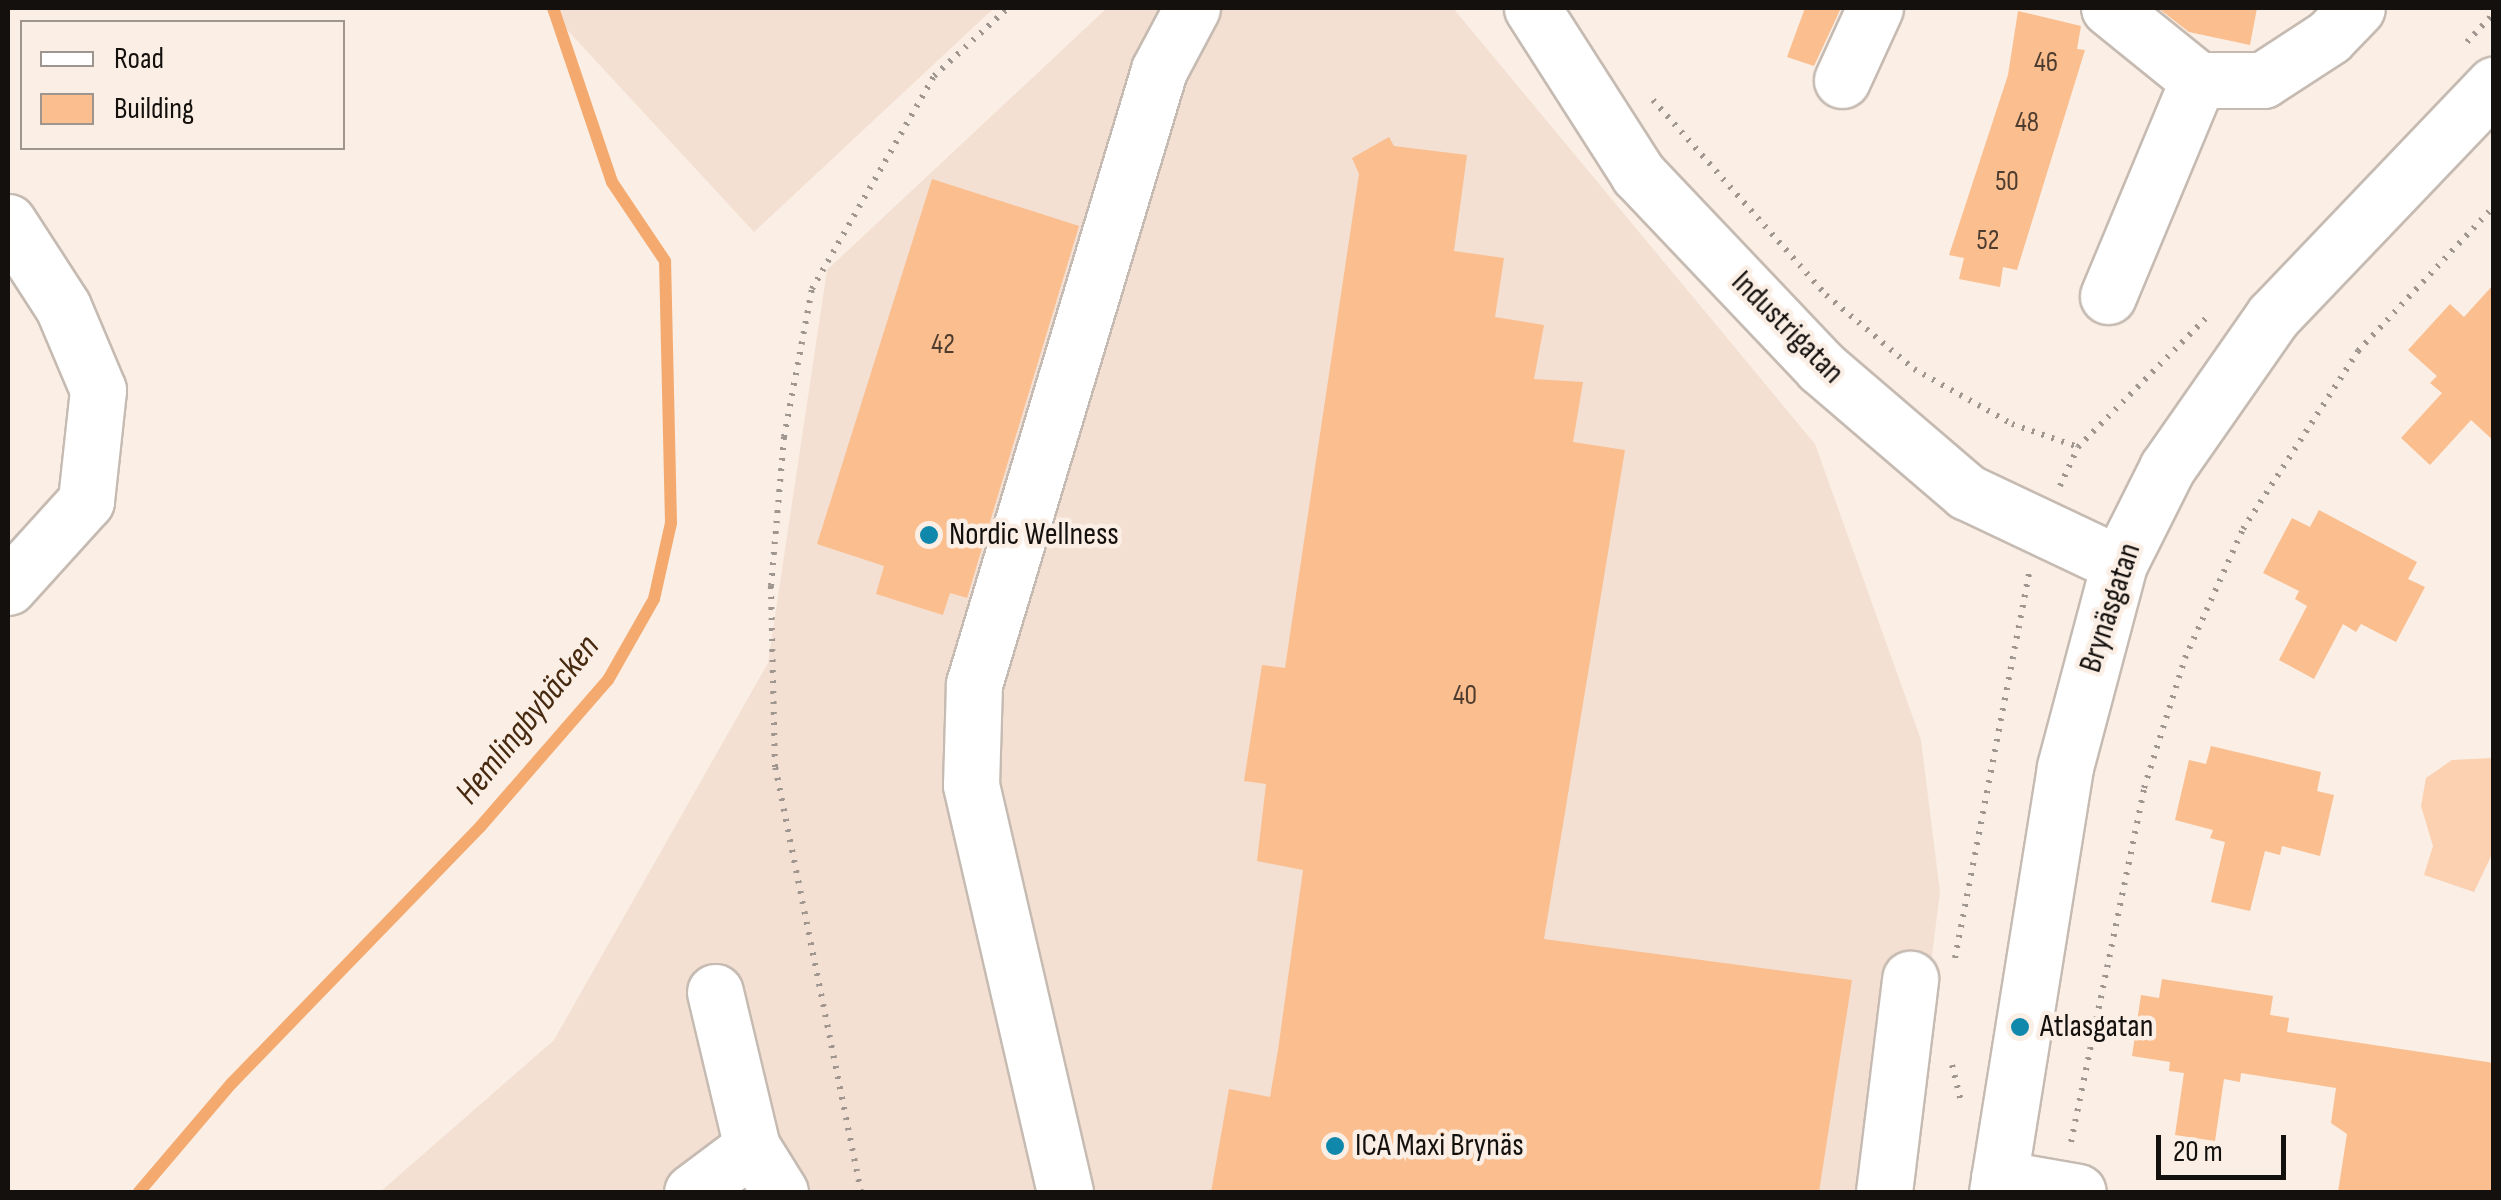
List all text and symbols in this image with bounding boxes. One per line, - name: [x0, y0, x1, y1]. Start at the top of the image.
- legend: [20, 20, 345, 150]
- text: Road: [114, 41, 164, 77]
- house number: 46: [2034, 46, 2058, 80]
- text: Building: [114, 91, 194, 127]
- house number: 48: [2015, 106, 2039, 140]
- house number: 50: [1995, 165, 2019, 199]
- house number: 52: [1977, 224, 1999, 258]
- street label: Industrigatan: [1723, 264, 1851, 392]
- house number: 42: [931, 328, 955, 362]
- place label: Nordic Wellness: [949, 516, 1119, 554]
- marker: Nordic Wellness: [918, 524, 940, 546]
- street label: Brynäsgatan: [2072, 539, 2150, 677]
- water label: Hemlingbybäcken: [447, 627, 609, 813]
- house number: 40: [1453, 679, 1477, 713]
- place label: Atlasgatan: [2040, 1008, 2153, 1046]
- marker: Atlasgatan: [2009, 1016, 2031, 1038]
- scale bar: [2161, 1115, 2291, 1177]
- place label: ICA Maxi Brynäs: [1355, 1127, 1524, 1165]
- text: 20 m: [2173, 1134, 2223, 1170]
- marker: ICA Maxi Brynäs: [1324, 1135, 1346, 1157]

